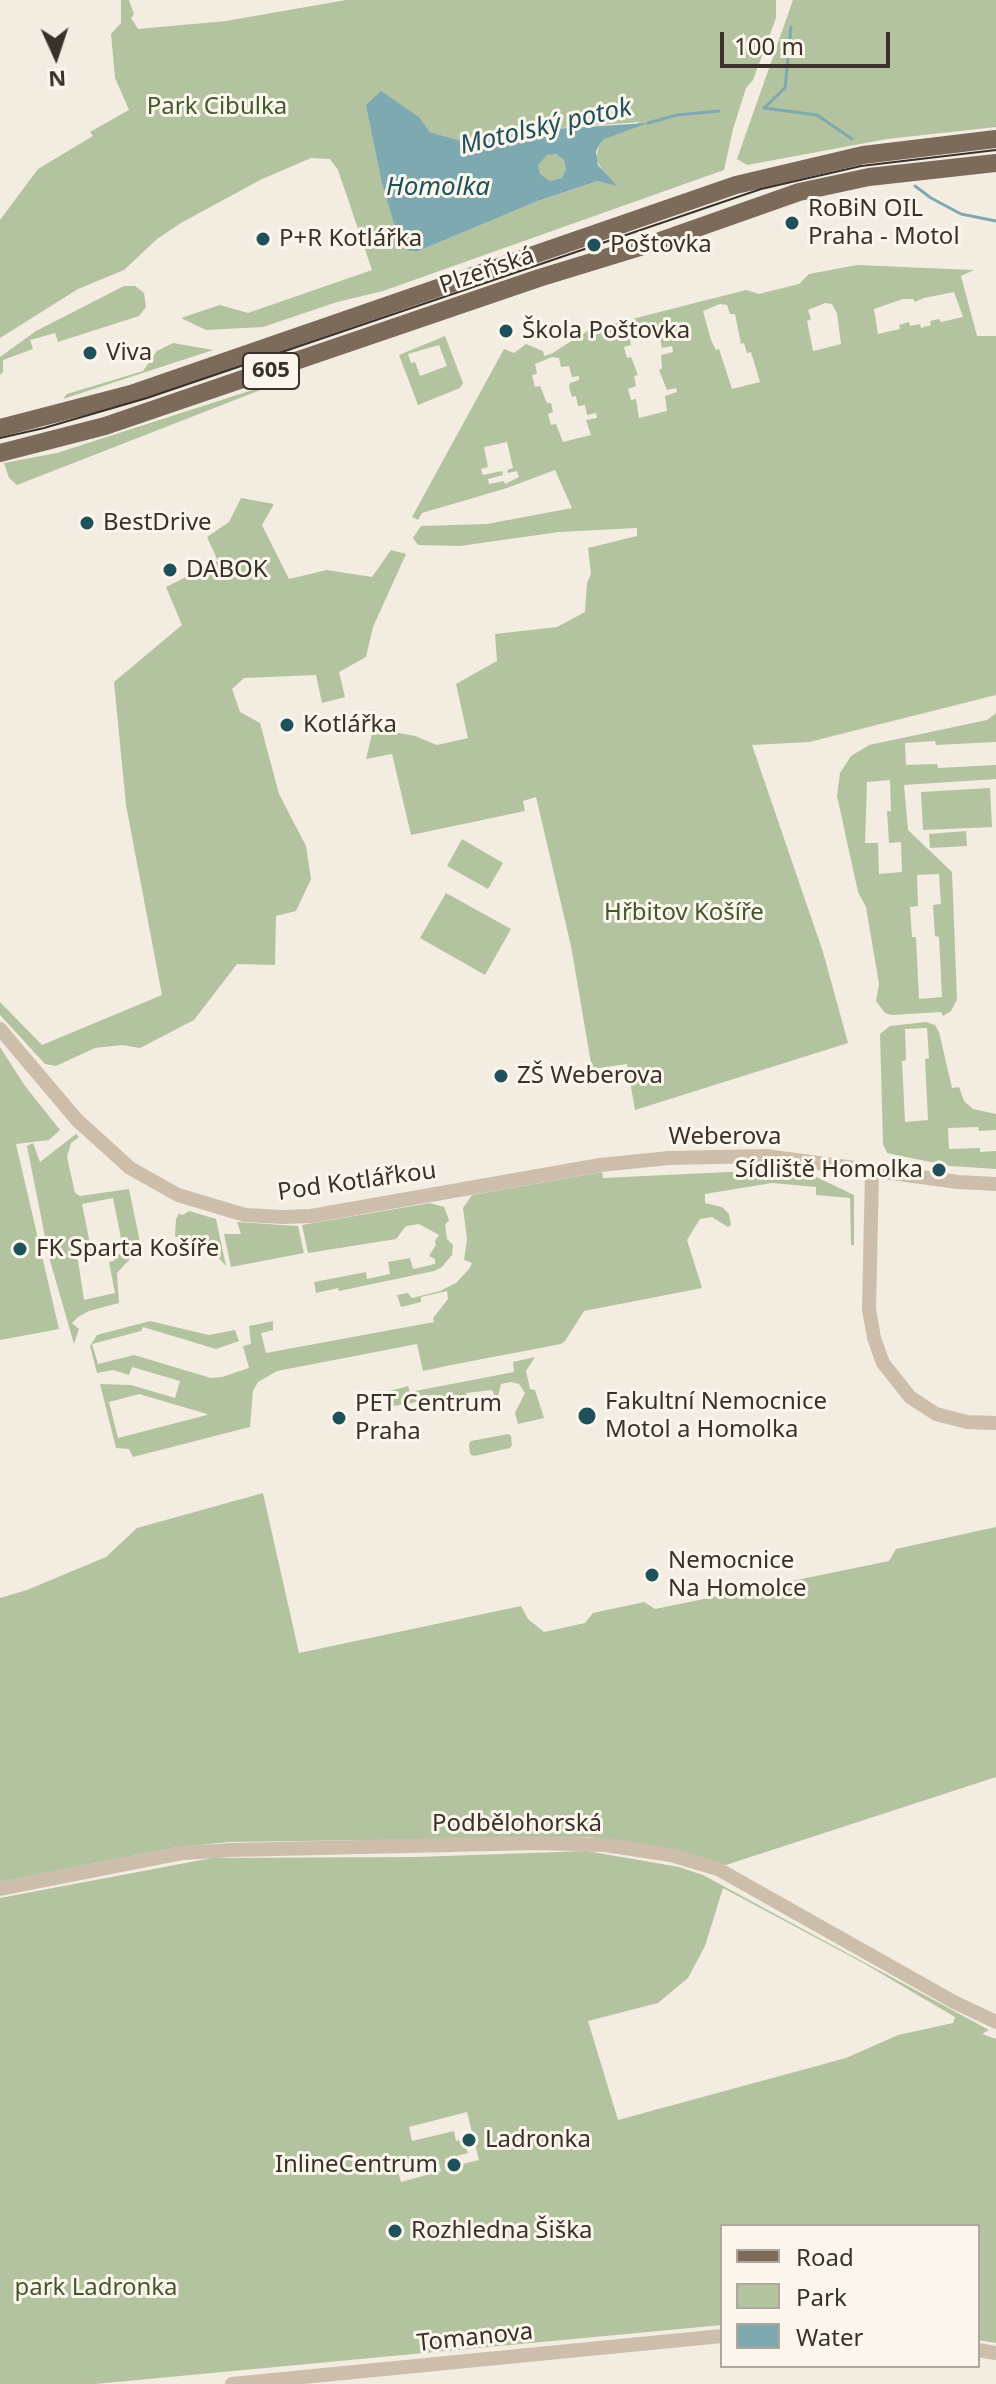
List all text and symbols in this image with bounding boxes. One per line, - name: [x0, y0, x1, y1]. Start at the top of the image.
- north arrow: [16, 16, 96, 96]
- scale bar: [724, 16, 894, 66]
- text: 100 m: [734, 29, 804, 62]
- text: N: [48, 65, 67, 95]
- water label: Motolský potok: [457, 92, 635, 162]
- park label: Park Cibulka: [147, 93, 287, 121]
- water label: Homolka: [386, 172, 490, 204]
- place label: RoBiN OIL Praha - Motol: [808, 195, 960, 251]
- marker: RoBiN OIL Praha - Motol: [783, 214, 801, 232]
- place label: P+R Kotlářka: [279, 225, 422, 253]
- marker: P+R Kotlářka: [254, 230, 272, 248]
- place label: Poštovka: [610, 231, 712, 259]
- marker: Poštovka: [585, 236, 603, 254]
- street label: Plzeňská: [436, 241, 538, 301]
- place label: Škola Poštovka: [522, 317, 690, 345]
- marker: Škola Poštovka: [497, 322, 515, 340]
- place label: Viva: [106, 339, 152, 367]
- marker: Viva: [81, 344, 99, 362]
- road number: 605: [243, 353, 299, 389]
- place label: BestDrive: [103, 509, 212, 537]
- marker: BestDrive: [78, 514, 96, 532]
- place label: DABOK: [186, 556, 268, 584]
- marker: DABOK: [161, 561, 179, 579]
- place label: Kotlářka: [303, 711, 397, 739]
- marker: Kotlářka: [278, 716, 296, 734]
- park label: Hřbitov Košíře: [604, 899, 764, 927]
- place label: ZŠ Weberova: [517, 1062, 663, 1090]
- marker: ZŠ Weberova: [492, 1067, 510, 1085]
- street label: Weberova: [669, 1123, 781, 1151]
- place label: Sídliště Homolka: [735, 1156, 923, 1184]
- street label: Pod Kotlářkou: [276, 1157, 438, 1207]
- marker: Sídliště Homolka: [930, 1161, 948, 1179]
- place label: FK Sparta Košíře: [36, 1235, 219, 1263]
- marker: FK Sparta Košíře: [11, 1240, 29, 1258]
- place label: Fakultní Nemocnice Motol a Homolka: [605, 1388, 827, 1444]
- place label: PET Centrum Praha: [355, 1390, 502, 1446]
- marker: Fakultní Nemocnice Motol a Homolka: [576, 1405, 598, 1427]
- marker: PET Centrum Praha: [330, 1409, 348, 1427]
- place label: Nemocnice Na Homolce: [668, 1547, 806, 1603]
- marker: Nemocnice Na Homolce: [643, 1566, 661, 1584]
- street label: Podbělohorská: [432, 1810, 602, 1838]
- place label: Ladronka: [485, 2126, 591, 2154]
- marker: Ladronka: [460, 2131, 478, 2149]
- place label: InlineCentrum: [275, 2151, 438, 2179]
- marker: InlineCentrum: [445, 2156, 463, 2174]
- place label: Rozhledna Šiška: [411, 2217, 592, 2245]
- marker: Rozhledna Šiška: [386, 2222, 404, 2240]
- legend: [720, 2224, 980, 2368]
- text: Road: [796, 2240, 854, 2273]
- park label: park Ladronka: [14, 2274, 178, 2302]
- text: Park: [796, 2280, 847, 2313]
- street label: Tomanova: [416, 2318, 534, 2358]
- text: Water: [796, 2320, 863, 2353]

